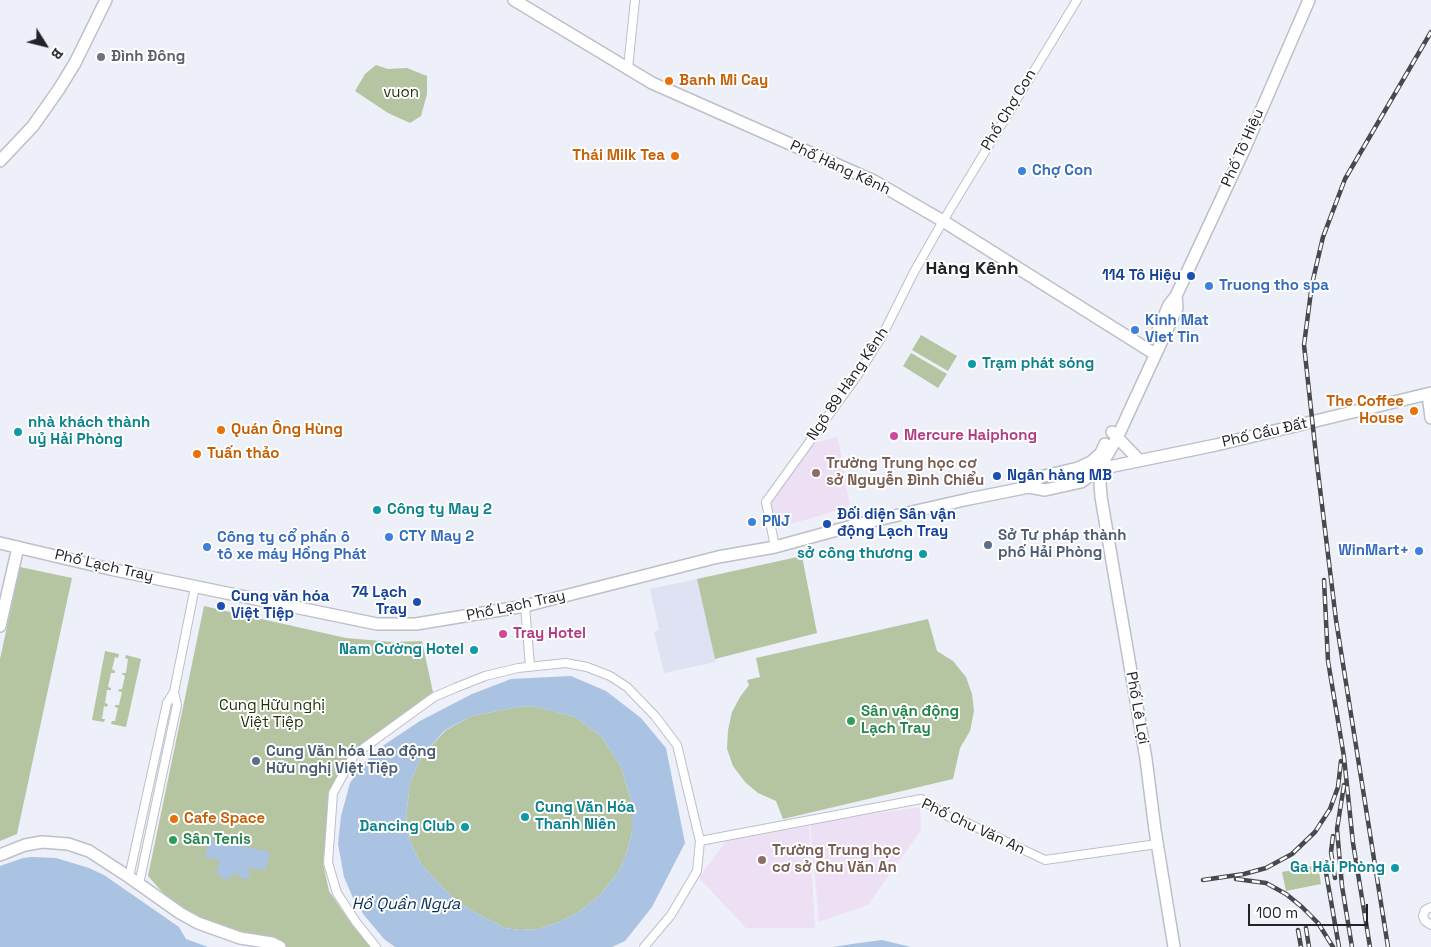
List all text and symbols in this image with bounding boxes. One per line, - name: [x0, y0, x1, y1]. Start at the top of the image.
- north arrow: [20, 20, 70, 70]
- text: B: [47, 45, 67, 63]
- place label: Đình Đông: [111, 48, 185, 66]
- marker: Đình Đông: [95, 51, 107, 63]
- street label: Phố Chợ Con: [978, 66, 1040, 154]
- place label: Banh Mi Cay: [679, 72, 768, 90]
- marker: Banh Mi Cay: [663, 75, 675, 87]
- park label: vuon: [383, 84, 419, 102]
- street label: Phố Tô Hiệu: [1218, 106, 1268, 190]
- street label: Phố Hàng Kênh: [787, 137, 893, 199]
- place label: Thái Milk Tea: [572, 147, 665, 165]
- marker: Thái Milk Tea: [669, 150, 681, 162]
- place label: Chợ Con: [1032, 162, 1092, 180]
- marker: Chợ Con: [1016, 165, 1028, 177]
- district label: Hàng Kênh: [926, 258, 1018, 280]
- place label: 114 Tô Hiệu: [1102, 267, 1181, 285]
- marker: 114 Tô Hiệu: [1185, 270, 1197, 282]
- place label: Truong tho spa: [1219, 277, 1329, 295]
- marker: Truong tho spa: [1203, 280, 1215, 292]
- place label: Kinh Mat Viet Tin: [1145, 312, 1209, 347]
- street label: Ngõ 89 Hàng Kênh: [804, 324, 892, 444]
- marker: Kinh Mat Viet Tin: [1129, 324, 1141, 336]
- place label: Trạm phát sóng: [982, 355, 1094, 373]
- marker: Trạm phát sóng: [966, 358, 978, 370]
- place label: The Coffee House: [1326, 393, 1404, 428]
- marker: The Coffee House: [1408, 405, 1420, 417]
- place label: nhà khách thành uỷ Hải Phòng: [28, 414, 150, 449]
- street label: Phố Cầu Đất: [1220, 414, 1310, 452]
- place label: Quán Ông Hùng: [231, 421, 343, 439]
- marker: Quán Ông Hùng: [215, 424, 227, 436]
- marker: nhà khách thành uỷ Hải Phòng: [12, 426, 24, 438]
- place label: Mercure Haiphong: [904, 427, 1037, 445]
- marker: Mercure Haiphong: [888, 430, 900, 442]
- place label: Tuấn thảo: [207, 445, 279, 463]
- marker: Tuấn thảo: [191, 448, 203, 460]
- place label: Trường Trung học cơ sở Nguyễn Đình Chiểu: [826, 455, 984, 490]
- marker: Trường Trung học cơ sở Nguyễn Đình Chiểu: [810, 467, 822, 479]
- place label: Ngân hàng MB: [1007, 467, 1112, 485]
- marker: Ngân hàng MB: [991, 470, 1003, 482]
- place label: Công ty May 2: [387, 501, 492, 519]
- marker: Công ty May 2: [371, 504, 383, 516]
- place label: Đối diện Sân vận động Lạch Tray: [837, 506, 956, 541]
- place label: PNJ: [762, 513, 790, 531]
- marker: PNJ: [746, 516, 758, 528]
- marker: Đối diện Sân vận động Lạch Tray: [821, 518, 833, 530]
- place label: Sở Tư pháp thành phố Hải Phòng: [998, 527, 1126, 562]
- place label: CTY May 2: [399, 528, 474, 546]
- place label: Công ty cổ phần ô tô xe máy Hồng Phát: [217, 529, 367, 564]
- marker: CTY May 2: [383, 531, 395, 543]
- marker: Sở Tư pháp thành phố Hải Phòng: [982, 539, 994, 551]
- marker: Công ty cổ phần ô tô xe máy Hồng Phát: [201, 541, 213, 553]
- place label: WinMart+: [1338, 542, 1409, 560]
- place label: sở công thương: [797, 545, 913, 563]
- marker: WinMart+: [1413, 545, 1425, 557]
- street label: Phố Lạch Tray: [53, 546, 155, 586]
- marker: sở công thương: [917, 548, 929, 560]
- place label: 74 Lạch Tray: [351, 584, 407, 619]
- street label: Phố Lạch Tray: [465, 587, 567, 625]
- place label: Cung văn hóa Việt Tiệp: [231, 588, 329, 623]
- marker: 74 Lạch Tray: [411, 596, 423, 608]
- marker: Cung văn hóa Việt Tiệp: [215, 600, 227, 612]
- place label: Tray Hotel: [513, 625, 586, 643]
- marker: Tray Hotel: [497, 628, 509, 640]
- place label: Nam Cường Hotel: [339, 641, 464, 659]
- marker: Nam Cường Hotel: [468, 644, 480, 656]
- street label: Phố Lê Lợi: [1122, 670, 1152, 746]
- park label: Cung Hữu nghị Việt Tiệp: [219, 697, 325, 732]
- place label: Sân vận động Lạch Tray: [861, 703, 959, 738]
- marker: Sân vận động Lạch Tray: [845, 715, 857, 727]
- place label: Cung Văn hóa Lao động Hữu nghị Việt Tiệp: [266, 743, 436, 778]
- marker: Cung Văn hóa Lao động Hữu nghị Việt Tiệp: [250, 755, 262, 767]
- street label: Phố Chu Văn An: [918, 795, 1028, 859]
- place label: Cung Văn Hóa Thanh Niên: [535, 799, 635, 834]
- place label: Cafe Space: [184, 810, 265, 828]
- marker: Cung Văn Hóa Thanh Niên: [519, 811, 531, 823]
- marker: Cafe Space: [168, 813, 180, 825]
- place label: Dancing Club: [359, 818, 455, 836]
- marker: Dancing Club: [459, 821, 471, 833]
- place label: Sân Tenis: [183, 831, 251, 849]
- marker: Sân Tenis: [167, 834, 179, 846]
- place label: Trường Trung học cơ sở Chu Văn An: [772, 842, 901, 877]
- marker: Trường Trung học cơ sở Chu Văn An: [756, 854, 768, 866]
- place label: Ga Hải Phòng: [1290, 859, 1385, 877]
- marker: Ga Hải Phòng: [1389, 862, 1401, 874]
- scale bar: [1251, 894, 1371, 926]
- water label: Hồ Quần Ngựa: [352, 895, 460, 915]
- text: 100 m: [1256, 903, 1298, 922]

